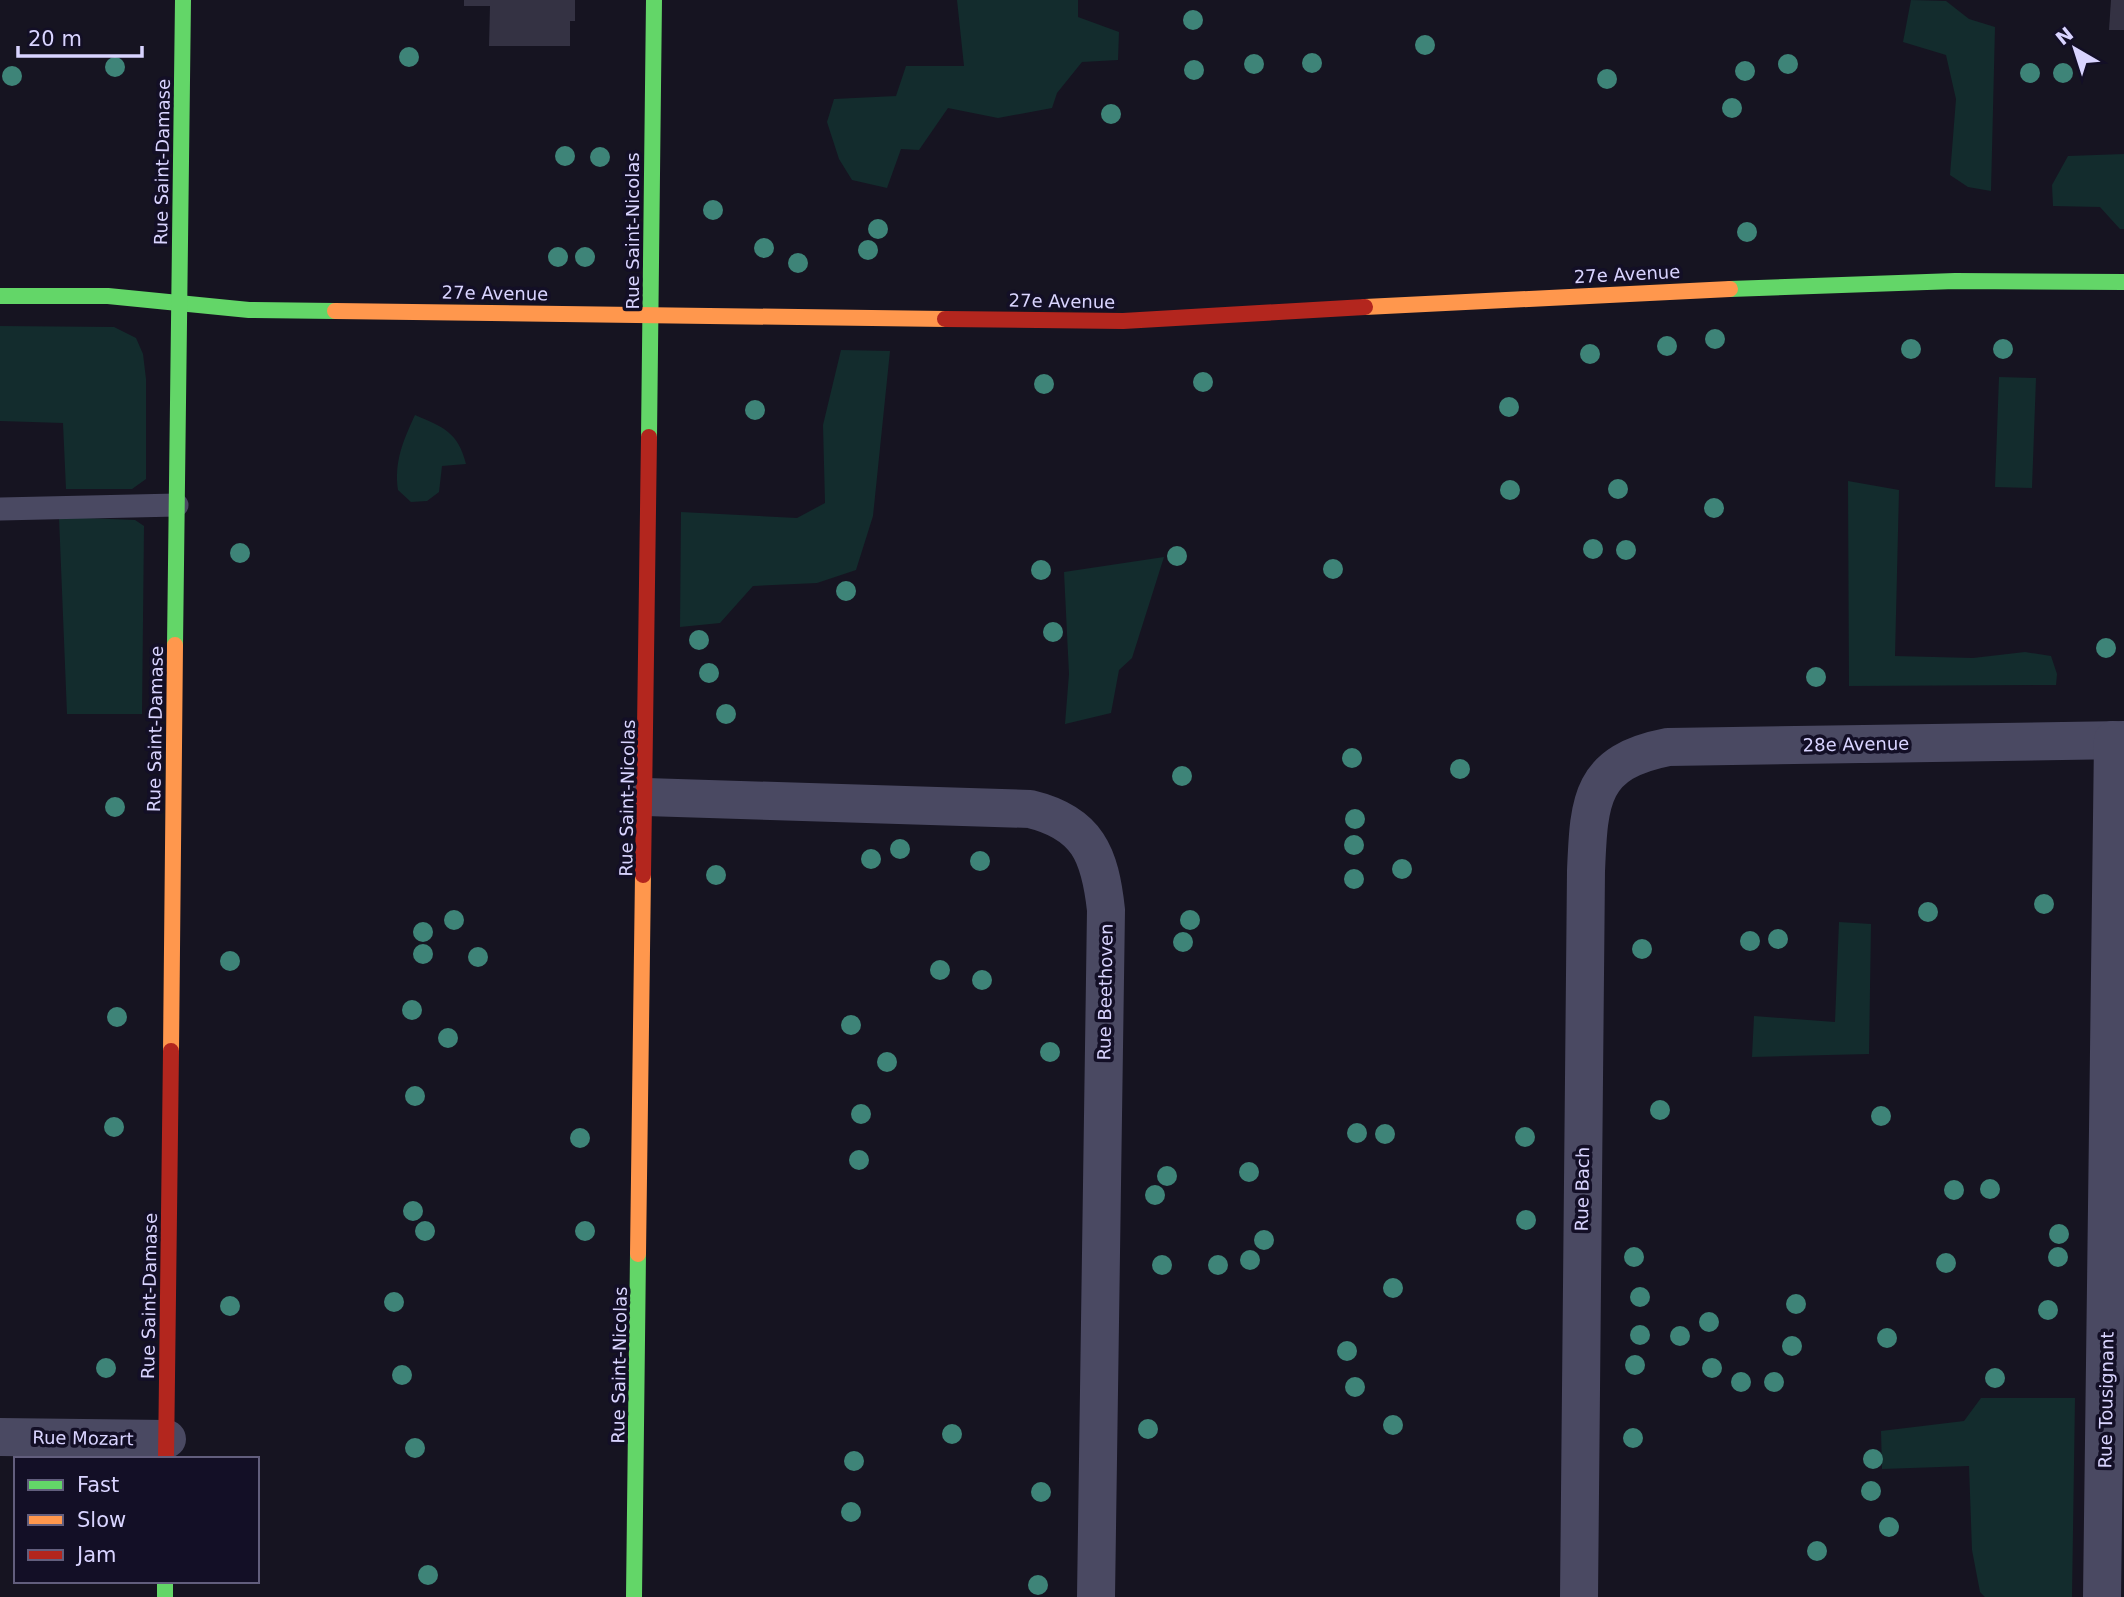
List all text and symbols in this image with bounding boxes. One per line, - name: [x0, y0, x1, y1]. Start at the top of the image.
- scale bar: [18, 14, 142, 58]
- north arrow: [2040, 14, 2110, 84]
- text: N: [2051, 22, 2077, 49]
- text: 20 m: [28, 27, 82, 51]
- street label: Rue Saint-Damase: [150, 79, 174, 245]
- street label: Rue Saint-Nicolas: [622, 152, 643, 310]
- street label: 27e Avenue: [1573, 261, 1681, 287]
- street label: 27e Avenue: [442, 282, 548, 304]
- street label: 27e Avenue: [1009, 290, 1115, 312]
- street label: Rue Saint-Damase: [143, 646, 167, 812]
- street label: Rue Saint-Nicolas: [615, 719, 639, 877]
- street label: 28e Avenue: [1803, 733, 1909, 755]
- street label: Rue Beethoven: [1093, 923, 1117, 1061]
- street label: Rue Bach: [1571, 1147, 1593, 1231]
- street label: Rue Saint-Damase: [137, 1213, 161, 1379]
- street label: Rue Saint-Nicolas: [607, 1286, 631, 1444]
- street label: Rue Tousignant: [2094, 1331, 2118, 1469]
- street label: Rue Mozart: [32, 1427, 134, 1449]
- legend: [14, 1457, 259, 1583]
- text: Fast: [77, 1473, 119, 1497]
- text: Slow: [77, 1508, 126, 1532]
- text: Jam: [75, 1543, 117, 1567]

